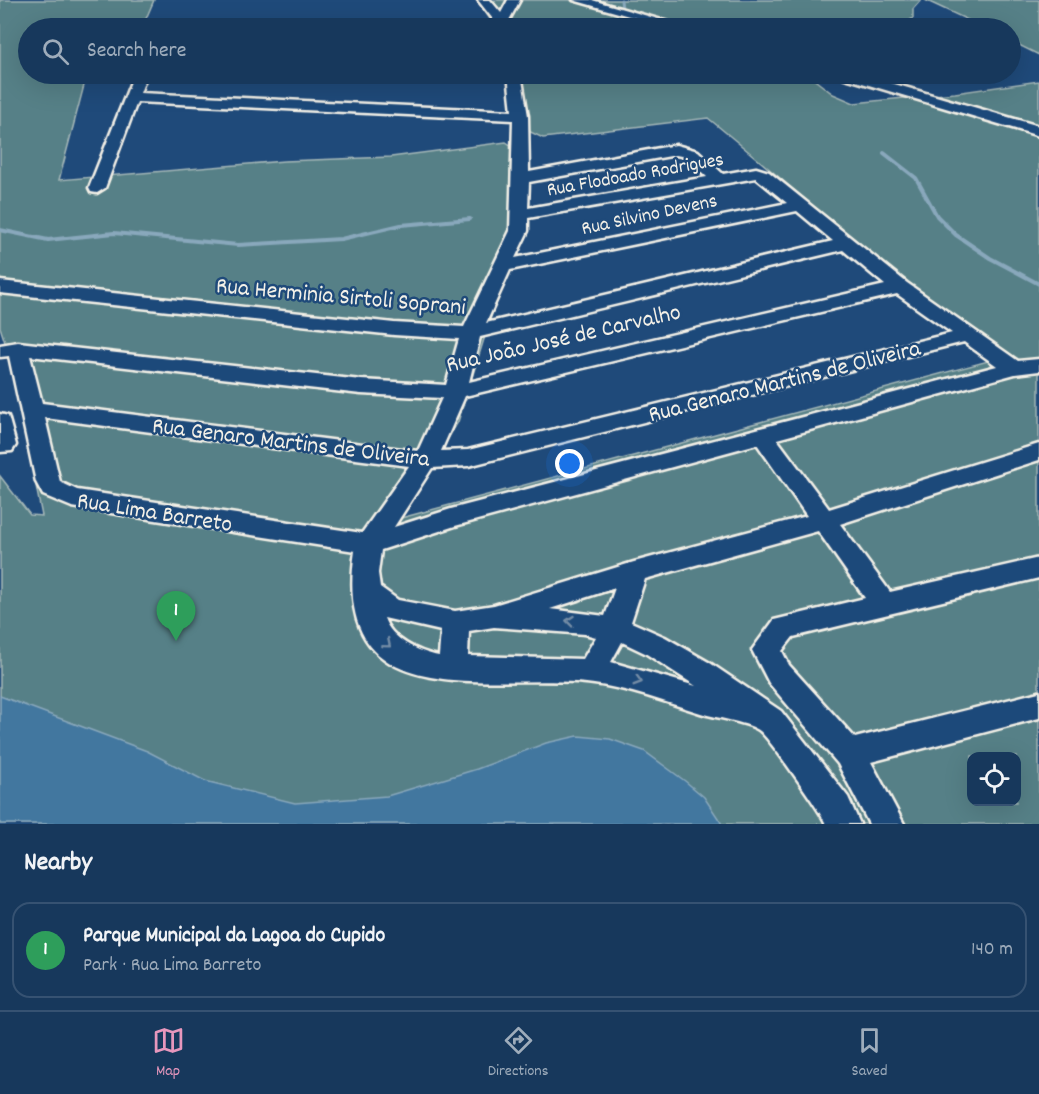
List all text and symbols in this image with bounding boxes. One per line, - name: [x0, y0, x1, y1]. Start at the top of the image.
- search box: [18, 18, 1021, 84]
- icon: search: [39, 35, 72, 68]
- text: Search here: [87, 36, 186, 67]
- street label: Rua Flodoado Rodrigues: [545, 147, 726, 205]
- street label: Rua Silvino Devens: [579, 188, 720, 244]
- street label: Rua Herminia Sirtoli Soprani: [214, 270, 467, 326]
- street label: Rua João José de Carvalho: [443, 296, 684, 383]
- street label: Rua Genaro Martins de Oliveira: [645, 332, 925, 433]
- street label: Rua Genaro Martins de Oliveira: [150, 410, 432, 478]
- your location: [555, 449, 584, 478]
- street label: Rua Lima Barreto: [74, 485, 235, 543]
- pin: 1: [156, 592, 195, 641]
- one-way arrow: [565, 615, 574, 628]
- one-way arrow: [380, 637, 391, 648]
- one-way arrow: [632, 674, 643, 686]
- map controls: [967, 752, 1021, 806]
- button: locate: [967, 752, 1021, 806]
- text: Nearby: [24, 845, 92, 882]
- text: Parque Municipal da Lagoa do Cupido: [83, 921, 385, 952]
- text: 1: [43, 936, 48, 964]
- text: 140 m: [971, 936, 1013, 964]
- text: Park · Rua Lima Barreto: [83, 952, 261, 980]
- tab: Map: [152, 1024, 185, 1083]
- tab: Directions: [488, 1024, 548, 1083]
- tab: Saved: [852, 1024, 887, 1083]

